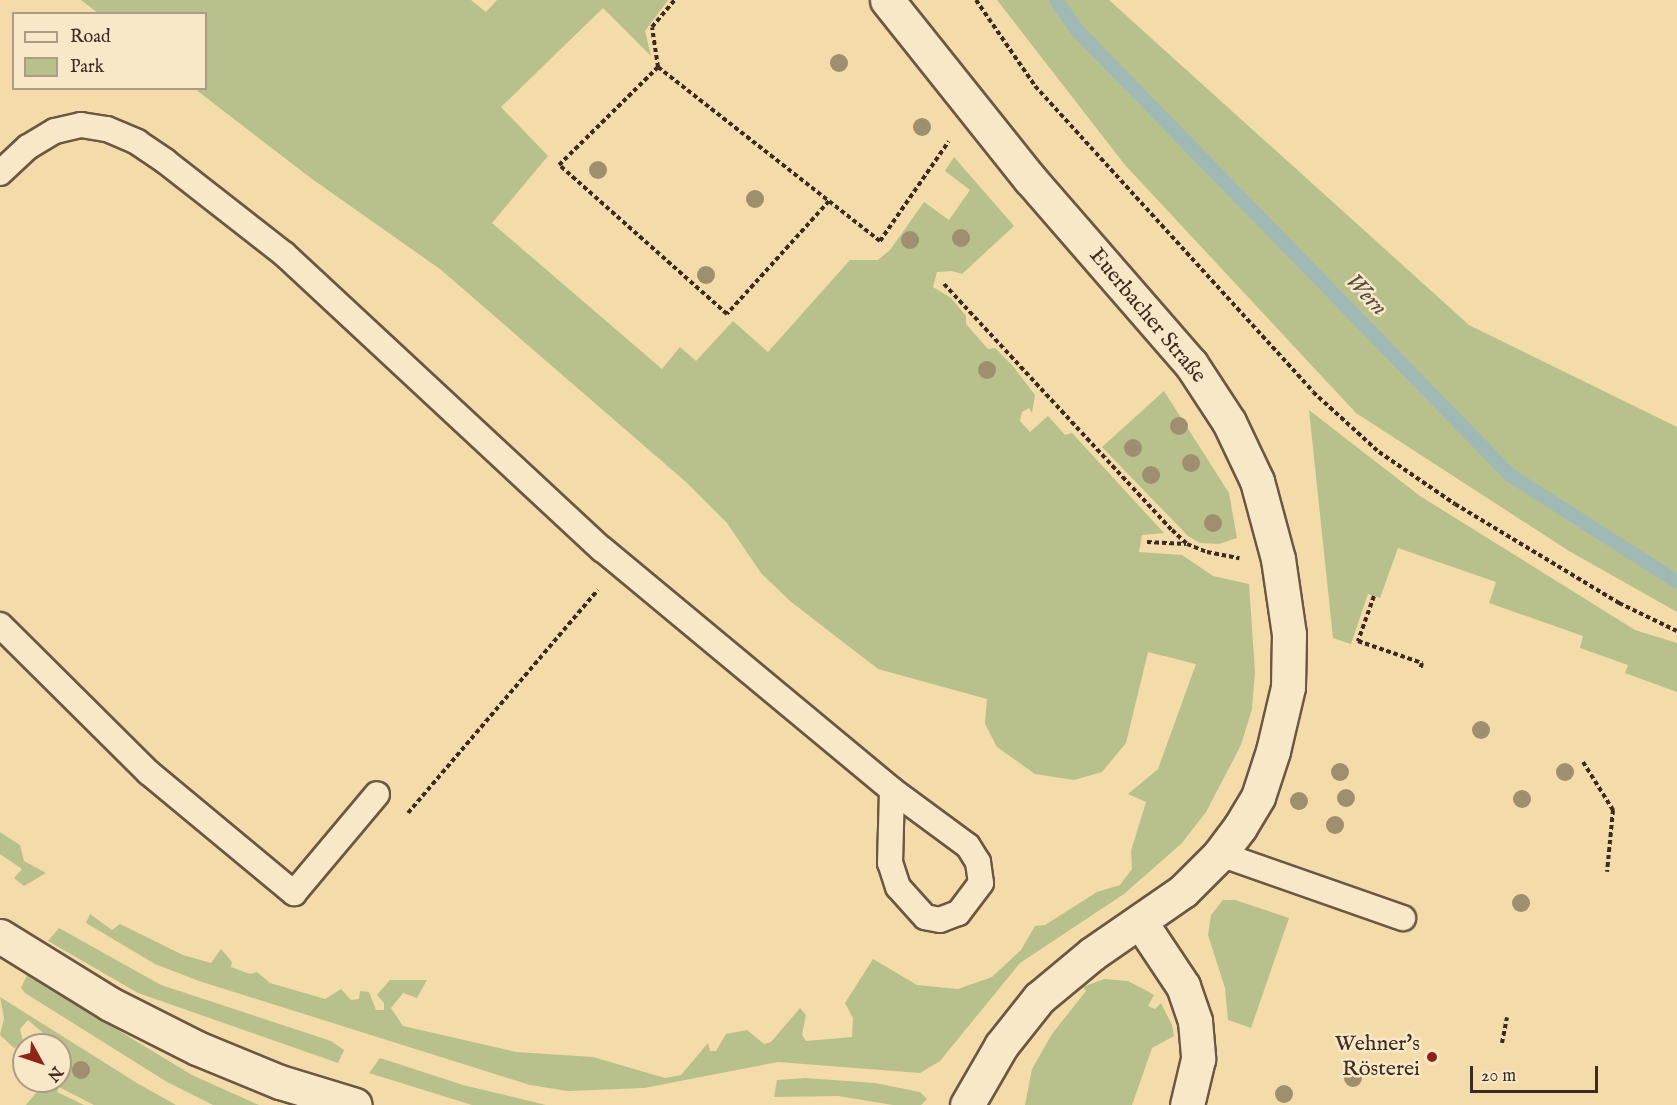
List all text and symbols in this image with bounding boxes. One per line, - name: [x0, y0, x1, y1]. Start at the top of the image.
- legend: [12, 12, 207, 90]
- text: Road: [70, 26, 111, 49]
- text: Park: [70, 56, 104, 79]
- street label: Euerbacher Straße: [1083, 243, 1211, 389]
- water label: Wern: [1339, 268, 1393, 322]
- place label: Wehner's Rösterei: [1335, 1031, 1420, 1082]
- north arrow: [12, 1033, 72, 1093]
- marker: Wehner's Rösterei: [1425, 1050, 1439, 1064]
- scale bar: [1473, 1054, 1600, 1092]
- text: N: [42, 1062, 66, 1085]
- text: 20 m: [1481, 1065, 1516, 1088]

